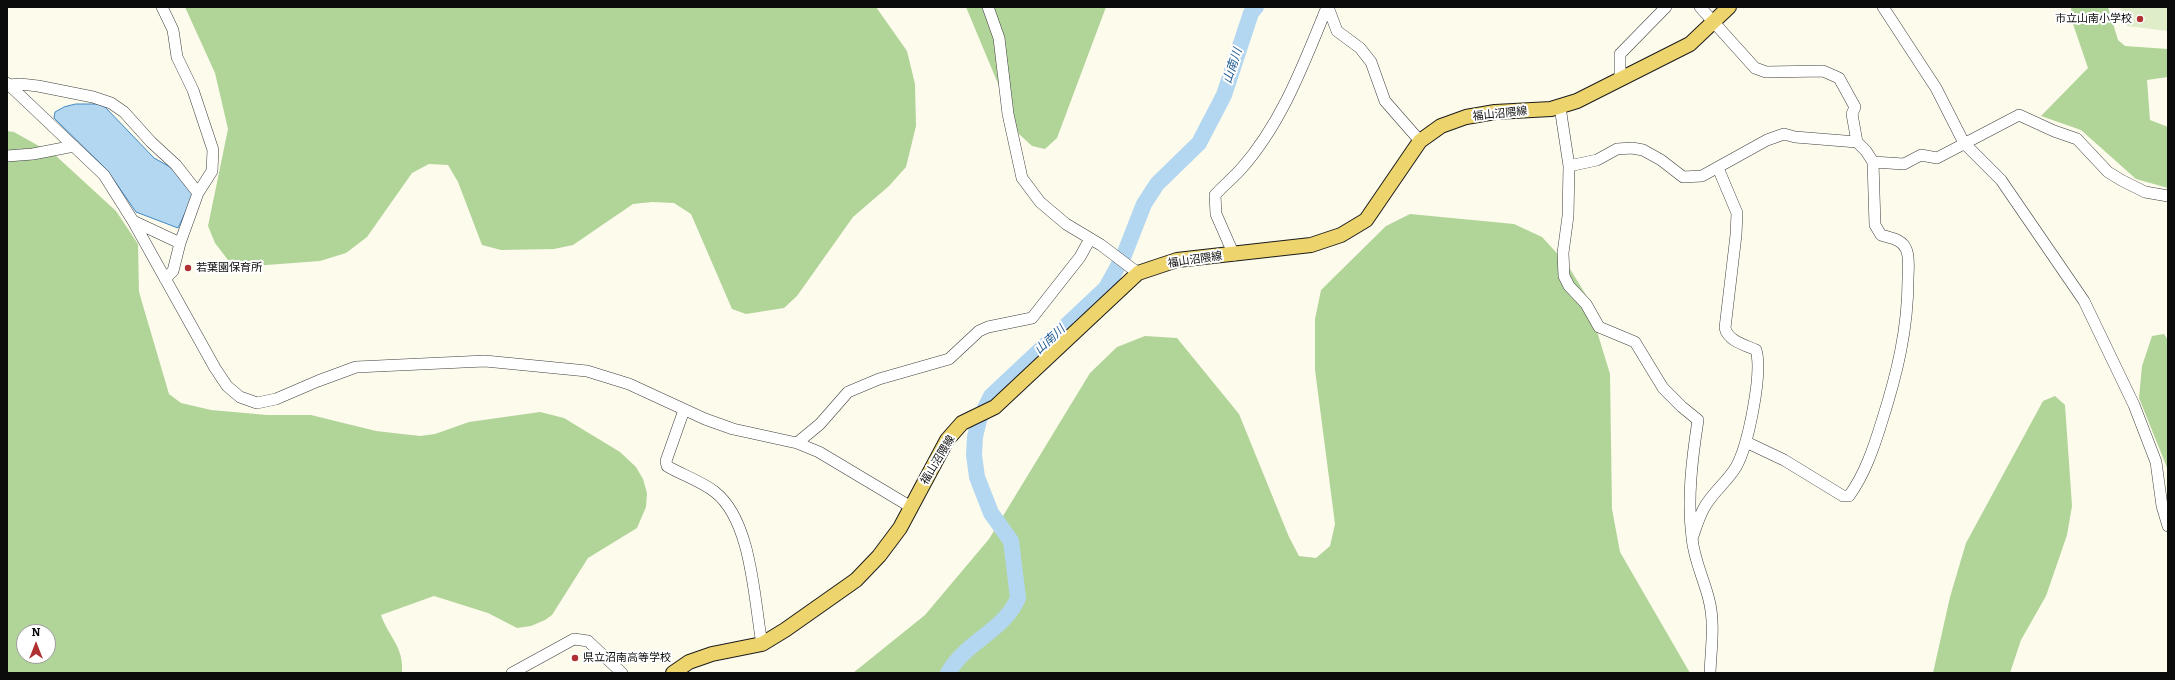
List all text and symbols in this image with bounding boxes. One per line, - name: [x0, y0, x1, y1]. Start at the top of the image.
- place label: 市立山南小学校: [2055, 12, 2132, 26]
- marker: 市立山南小学校: [2135, 14, 2145, 24]
- water label: 山南川: [1221, 47, 1245, 85]
- street label: 福山沼隈線: [1472, 105, 1528, 123]
- street label: 福山沼隈線: [1167, 250, 1223, 270]
- place label: 若葉園保育所: [196, 261, 262, 275]
- marker: 若葉園保育所: [183, 263, 193, 273]
- water label: 山南川: [1032, 322, 1068, 358]
- street label: 福山沼隈線: [918, 433, 958, 487]
- north arrow: [16, 624, 56, 664]
- text: N: [32, 626, 40, 639]
- place label: 県立沼南高等学校: [583, 651, 671, 665]
- marker: 県立沼南高等学校: [570, 653, 580, 663]

